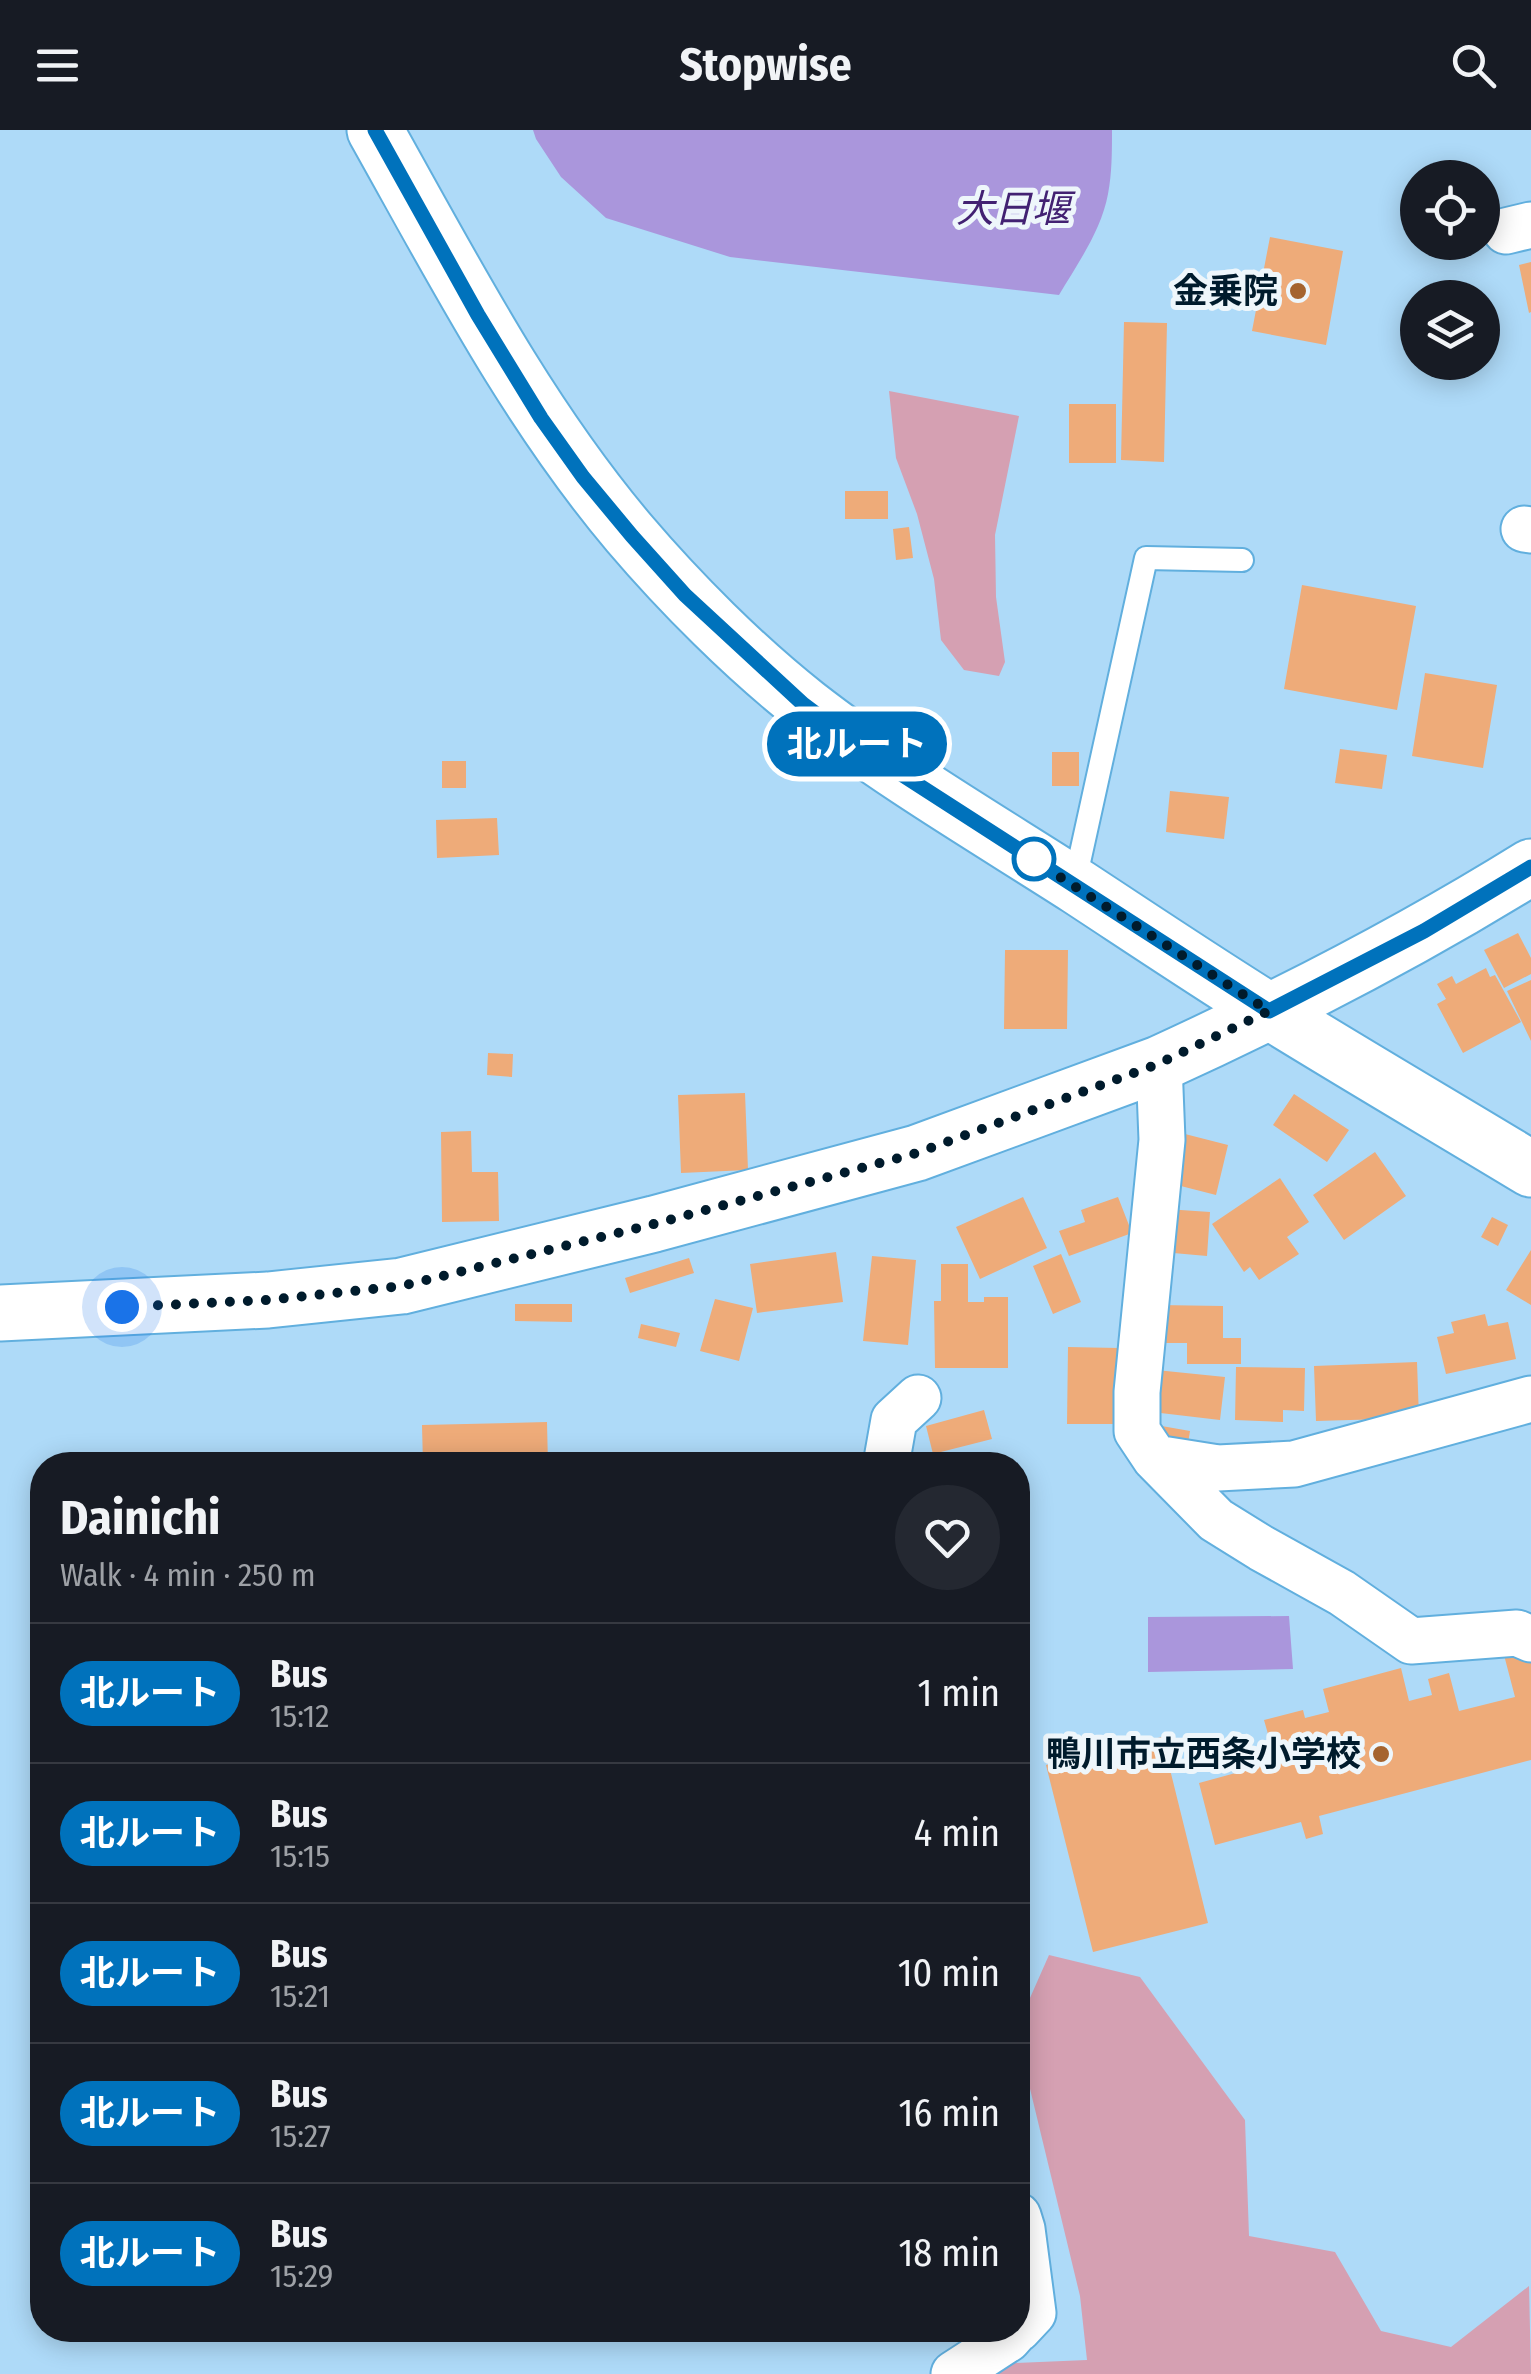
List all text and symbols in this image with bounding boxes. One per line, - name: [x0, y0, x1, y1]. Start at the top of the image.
- icon: menu: [30, 38, 85, 93]
- text: Stopwise: [680, 38, 851, 92]
- icon: search: [1446, 38, 1501, 93]
- map controls: [1400, 160, 1500, 380]
- button: locate: [1400, 160, 1500, 260]
- water label: 大日堰: [956, 186, 1076, 232]
- place label: 金乗院: [1173, 270, 1278, 312]
- marker: 金乗院: [1287, 280, 1309, 302]
- button: layers: [1400, 280, 1500, 380]
- line badge: 北ルート: [787, 712, 927, 776]
- text: 北ルート: [787, 723, 927, 765]
- unlabelled marker: [1013, 838, 1055, 880]
- your location: [97, 1282, 147, 1332]
- button: heart: [895, 1485, 1000, 1590]
- text: Dainichi: [60, 1489, 220, 1547]
- text: Walk · 4 min · 250 m: [60, 1556, 316, 1594]
- text: Bus: [270, 1651, 328, 1697]
- text: 1 min: [917, 1670, 1000, 1716]
- text: 北ルート: [80, 1672, 220, 1714]
- text: 15:12: [270, 1697, 329, 1735]
- place label: 鴨川市立西条小学校: [1046, 1733, 1361, 1775]
- marker: 鴨川市立西条小学校: [1370, 1743, 1392, 1765]
- text: Bus: [270, 1791, 328, 1837]
- text: 4 min: [914, 1810, 1000, 1856]
- text: 北ルート: [80, 1812, 220, 1854]
- text: 15:15: [270, 1837, 330, 1875]
- text: Bus: [270, 1931, 328, 1977]
- text: 10 min: [898, 1950, 1000, 1996]
- text: 北ルート: [80, 1952, 220, 1994]
- text: 15:21: [270, 1977, 330, 2015]
- text: Bus: [270, 2071, 328, 2117]
- text: 16 min: [899, 2090, 1000, 2136]
- text: 北ルート: [80, 2092, 220, 2134]
- text: 15:27: [270, 2117, 331, 2155]
- text: Bus: [270, 2211, 328, 2257]
- text: 18 min: [898, 2230, 1000, 2276]
- text: 北ルート: [80, 2232, 220, 2274]
- text: 15:29: [270, 2257, 333, 2295]

